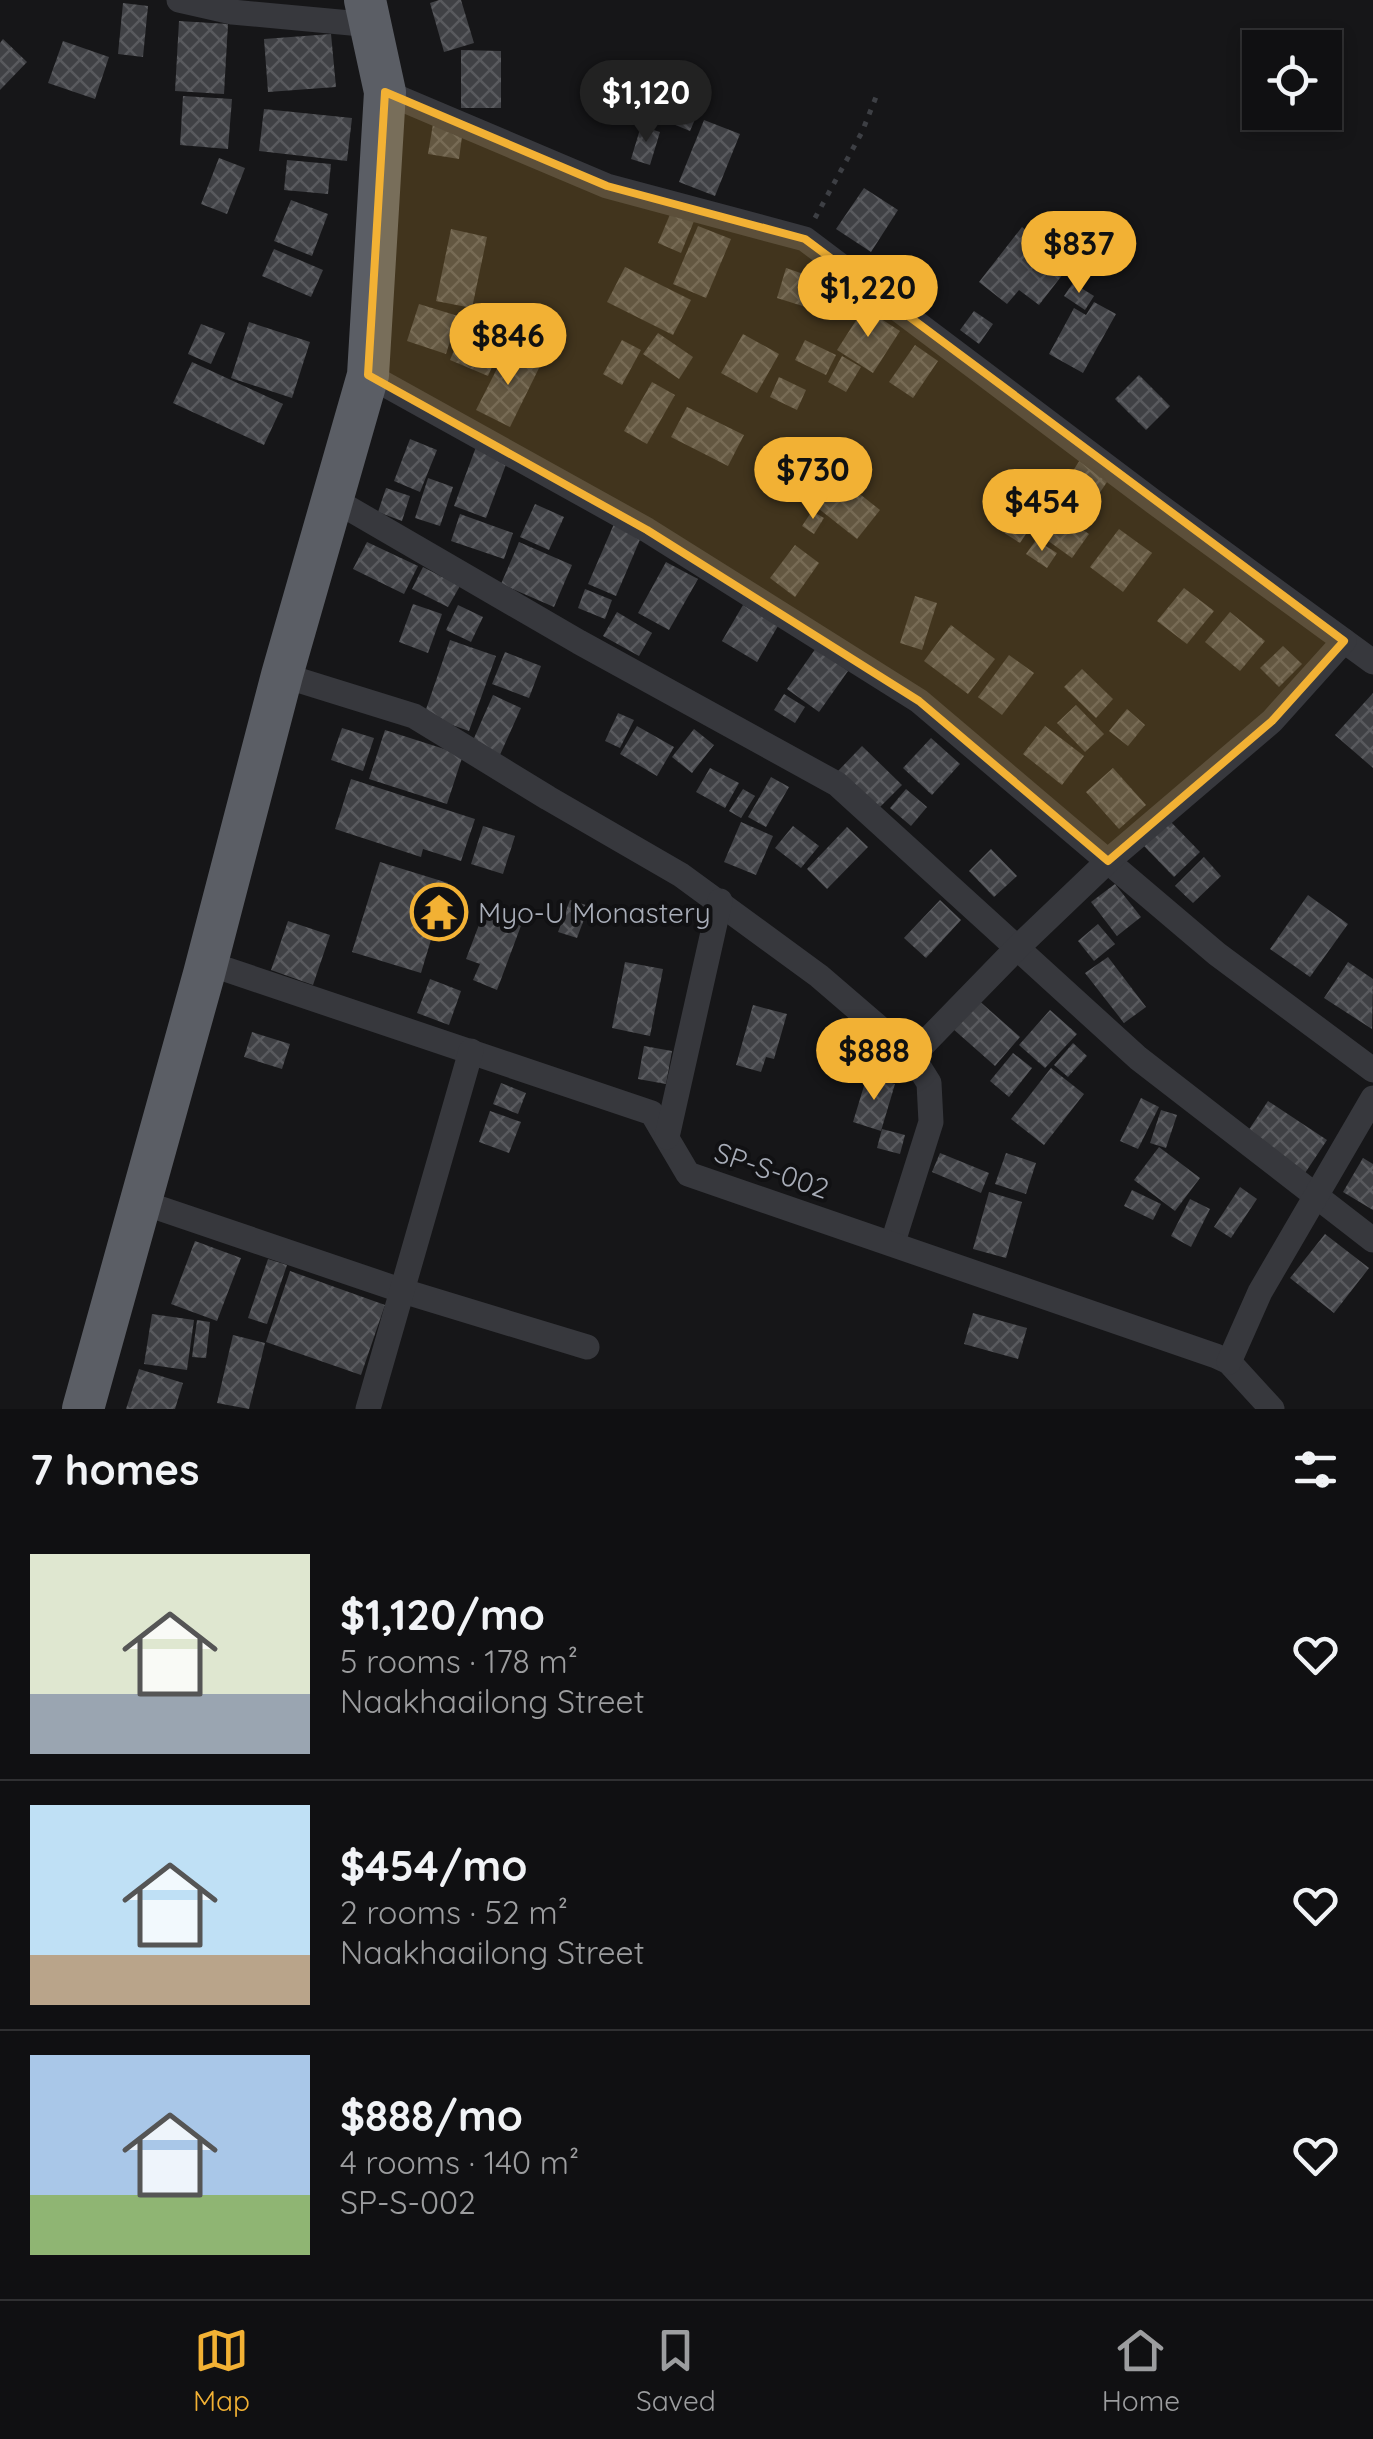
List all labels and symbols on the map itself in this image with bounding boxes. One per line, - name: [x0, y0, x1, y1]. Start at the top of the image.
- pin: $1,120: [565, 60, 727, 145]
- pin: $837: [1020, 211, 1138, 296]
- pin: $1,220: [787, 255, 949, 340]
- pin: $846: [449, 303, 567, 388]
- pin: $730: [754, 437, 872, 522]
- pin: $454: [983, 469, 1101, 554]
- temple icon: Myo-U Monastery: [409, 882, 469, 942]
- place label: Myo-U Monastery: [478, 895, 711, 930]
- pin: $888: [815, 1018, 933, 1103]
- street label: SP-S-002: [710, 1134, 834, 1206]

